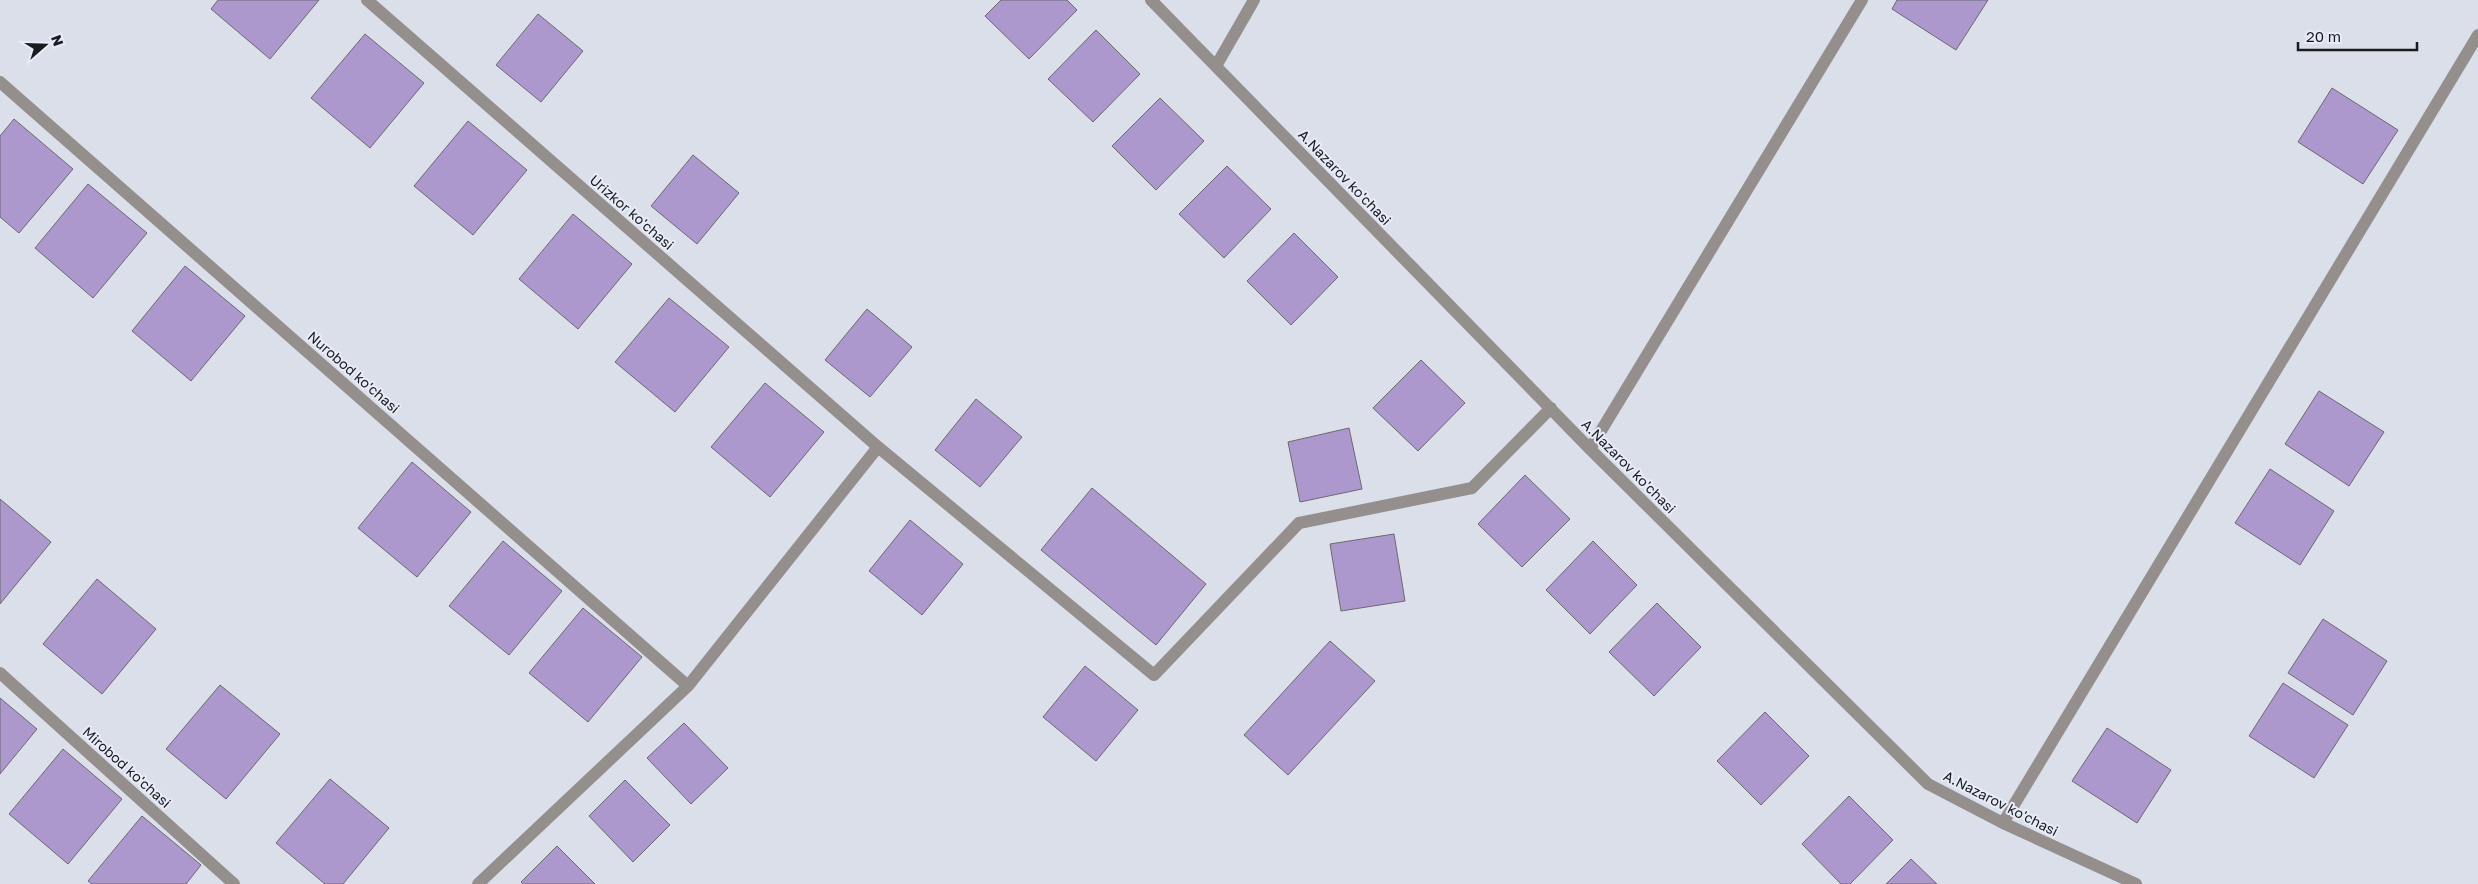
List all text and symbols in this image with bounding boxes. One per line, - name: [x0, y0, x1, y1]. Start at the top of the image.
- north arrow: [20, 20, 70, 70]
- scale bar: [2298, 20, 2417, 52]
- text: 20 m: [2306, 27, 2341, 45]
- text: N: [48, 32, 67, 48]
- street label: A.Nazarov ko'chasi: [1295, 126, 1395, 228]
- street label: Urizkor ko'chasi: [587, 171, 677, 253]
- street label: Nurobod ko'chasi: [305, 327, 403, 417]
- street label: A.Nazarov ko'chasi: [1578, 415, 1680, 517]
- street label: Mirobod ko'chasi: [79, 723, 175, 811]
- street label: A.Nazarov ko'chasi: [1941, 767, 2061, 839]

